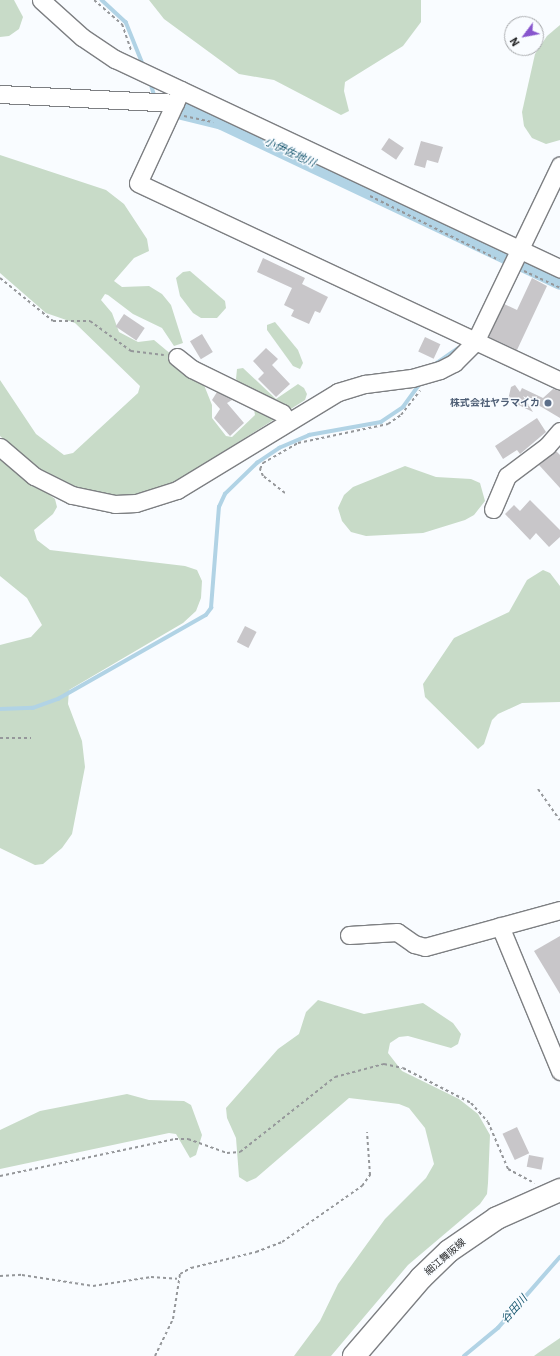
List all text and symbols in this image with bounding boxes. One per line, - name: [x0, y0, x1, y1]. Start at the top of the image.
- north arrow: [504, 16, 544, 56]
- text: N: [507, 35, 523, 49]
- water label: 小伊佐地川: [262, 134, 318, 170]
- place label: 株式会社ヤラマイカ: [450, 397, 540, 409]
- marker: 株式会社ヤラマイカ: [543, 398, 553, 408]
- street label: 細江舞阪線: [422, 1236, 468, 1278]
- water label: 谷田川: [498, 1292, 530, 1326]

